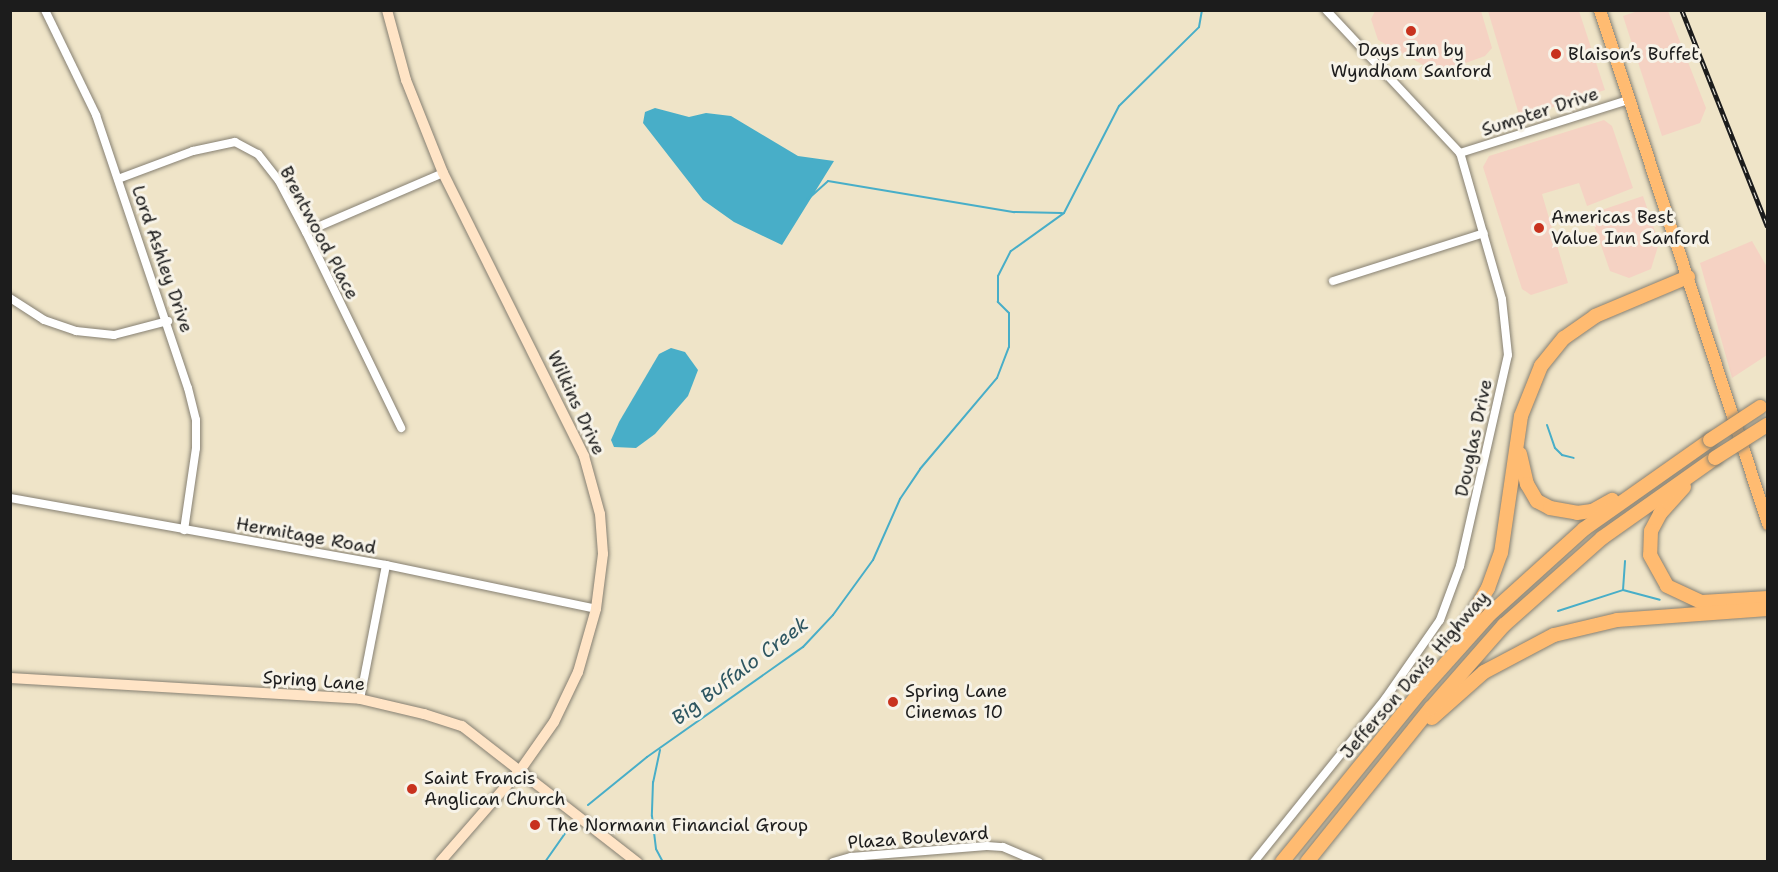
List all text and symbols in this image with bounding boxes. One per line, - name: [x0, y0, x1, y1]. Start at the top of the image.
- marker: Days Inn by Wyndham Sanford: [1404, 24, 1418, 38]
- place label: Days Inn by Wyndham Sanford: [1330, 40, 1492, 82]
- place label: Blaison’s Buffet: [1568, 43, 1699, 65]
- marker: Blaison’s Buffet: [1549, 47, 1563, 61]
- street label: Sumpter Drive: [1479, 83, 1601, 141]
- street label: Brentwood Place: [275, 163, 363, 303]
- street label: Lord Ashley Drive: [127, 183, 197, 335]
- place label: Americas Best Value Inn Sanford: [1551, 207, 1710, 250]
- marker: Americas Best Value Inn Sanford: [1532, 221, 1546, 235]
- street label: Wilkins Drive: [542, 347, 610, 459]
- street label: Douglas Drive: [1451, 377, 1497, 499]
- street label: Hermitage Road: [234, 513, 378, 559]
- street label: Jefferson Davis Highway: [1336, 587, 1494, 763]
- water label: Big Buffalo Creek: [667, 612, 813, 730]
- street label: Spring Lane: [262, 667, 366, 695]
- place label: Spring Lane Cinemas 10: [905, 681, 1007, 724]
- marker: Spring Lane Cinemas 10: [886, 695, 900, 709]
- place label: Saint Francis Anglican Church: [424, 768, 566, 810]
- marker: Saint Francis Anglican Church: [405, 782, 419, 796]
- place label: The Normann Financial Group: [547, 814, 808, 836]
- marker: The Normann Financial Group: [528, 818, 542, 832]
- street label: Plaza Boulevard: [847, 822, 989, 854]

